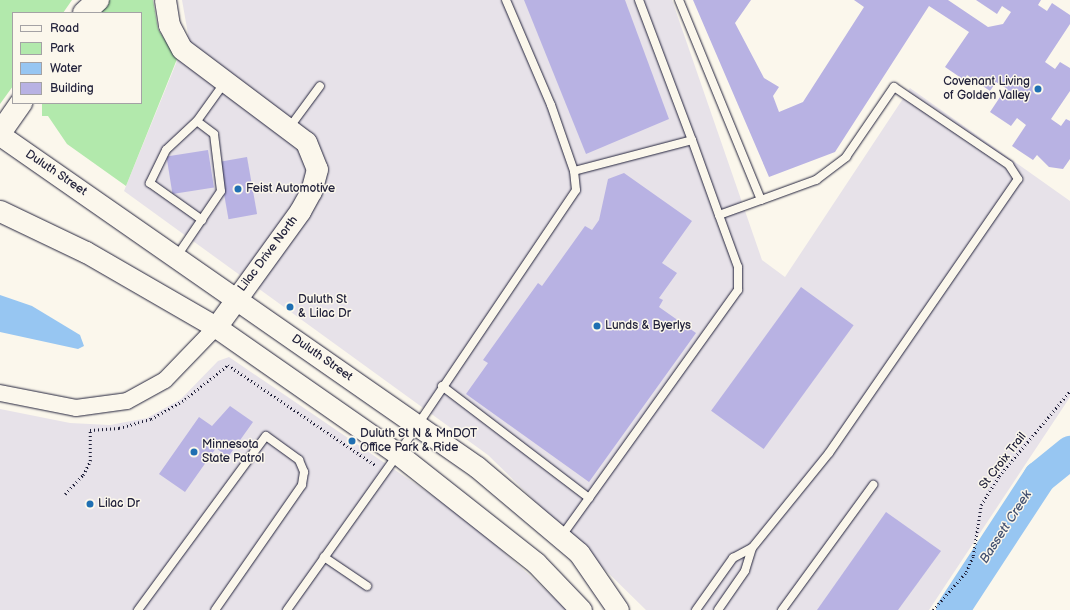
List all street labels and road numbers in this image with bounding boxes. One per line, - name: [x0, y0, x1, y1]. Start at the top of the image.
- street label: Duluth Street: [22, 147, 90, 199]
- street label: Lilac Drive North: [235, 213, 301, 295]
- street label: Duluth Street: [289, 332, 355, 384]
- street label: St Croix Trail: [976, 430, 1030, 492]

